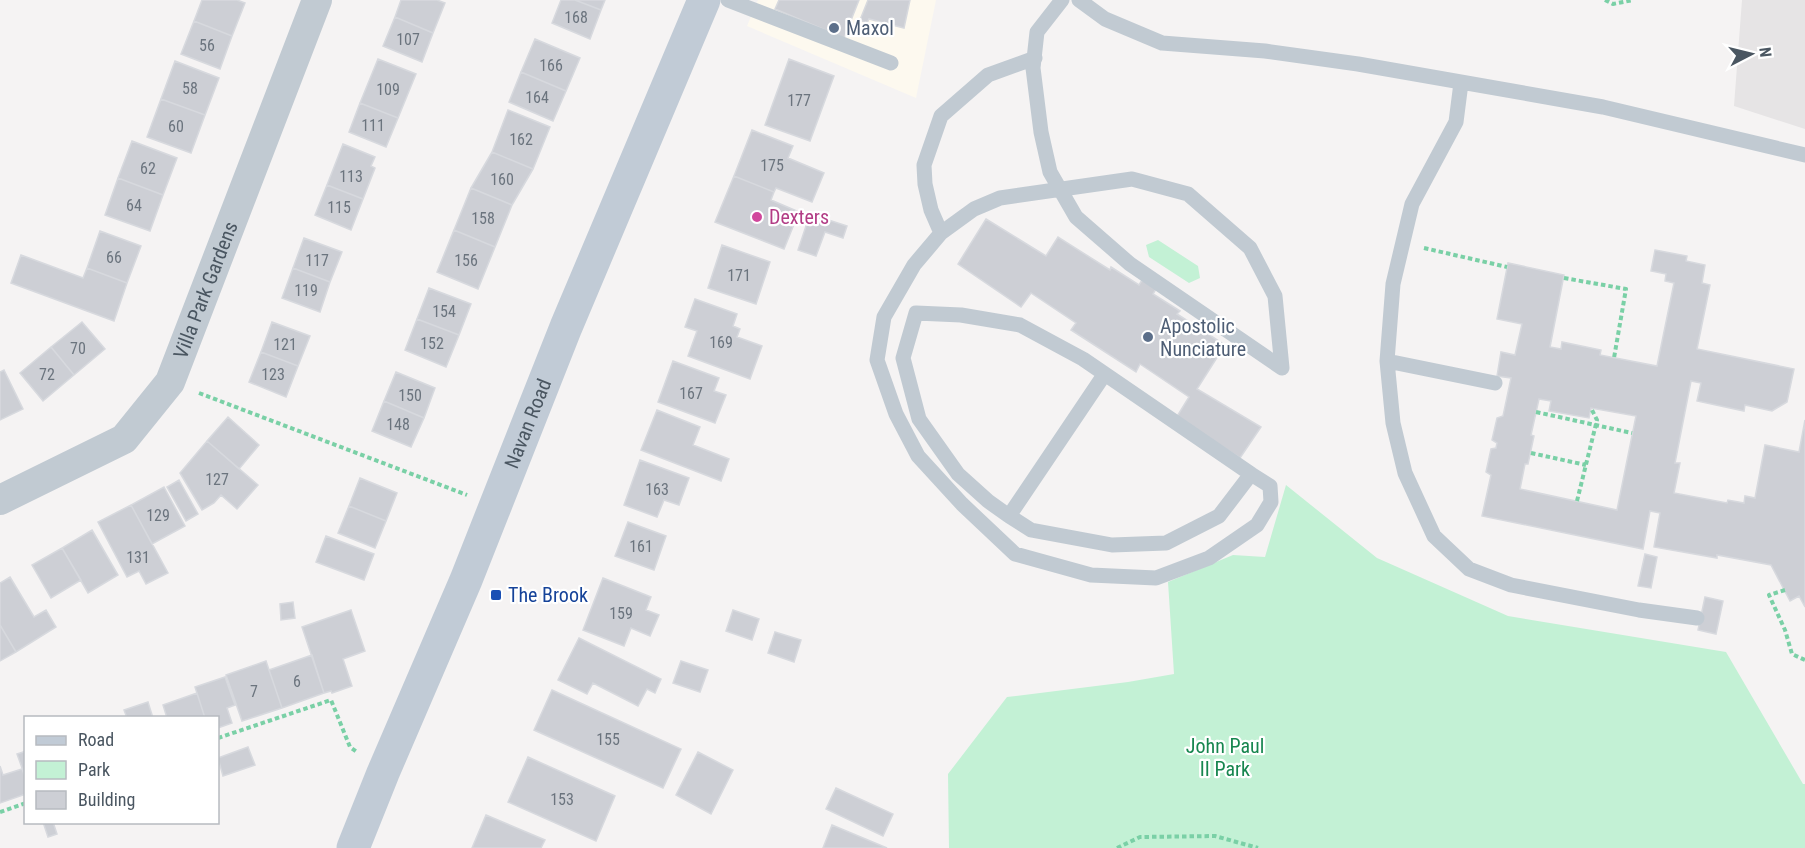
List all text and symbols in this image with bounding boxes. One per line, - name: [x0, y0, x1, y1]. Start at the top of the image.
- house number: 168: [564, 8, 588, 27]
- place label: Maxol: [846, 16, 894, 40]
- marker: Maxol: [827, 21, 841, 35]
- north arrow: [1721, 24, 1781, 84]
- house number: 107: [396, 30, 420, 49]
- house number: 56: [199, 36, 215, 55]
- text: N: [1755, 46, 1775, 58]
- house number: 166: [539, 56, 563, 75]
- house number: 58: [182, 79, 198, 98]
- house number: 109: [376, 80, 400, 99]
- house number: 164: [525, 88, 549, 107]
- house number: 177: [787, 91, 811, 110]
- house number: 111: [361, 116, 385, 135]
- house number: 60: [168, 117, 184, 136]
- house number: 162: [509, 130, 533, 149]
- house number: 175: [760, 156, 784, 175]
- house number: 62: [140, 159, 156, 178]
- house number: 113: [339, 167, 363, 186]
- house number: 160: [490, 170, 514, 189]
- house number: 64: [126, 196, 142, 215]
- house number: 115: [327, 198, 351, 217]
- place label: Dexters: [769, 205, 829, 229]
- house number: 158: [471, 209, 495, 228]
- marker: Dexters: [750, 210, 764, 224]
- street label: Villa Park Gardens: [168, 218, 243, 362]
- house number: 66: [106, 248, 122, 267]
- house number: 117: [305, 251, 329, 270]
- house number: 156: [454, 251, 478, 270]
- house number: 171: [727, 266, 751, 285]
- house number: 119: [294, 281, 318, 300]
- house number: 154: [432, 302, 456, 321]
- place label: Apostolic Nunciature: [1160, 314, 1246, 361]
- marker: Apostolic Nunciature: [1141, 330, 1155, 344]
- house number: 169: [709, 333, 733, 352]
- house number: 152: [420, 334, 444, 353]
- house number: 121: [273, 335, 297, 354]
- house number: 70: [70, 339, 86, 358]
- house number: 72: [39, 365, 55, 384]
- house number: 123: [261, 365, 285, 384]
- street label: Navan Road: [499, 375, 556, 472]
- house number: 167: [679, 384, 703, 403]
- house number: 150: [398, 386, 422, 405]
- house number: 148: [386, 415, 410, 434]
- house number: 127: [205, 470, 229, 489]
- house number: 163: [645, 480, 669, 499]
- house number: 129: [146, 506, 170, 525]
- house number: 161: [629, 537, 653, 556]
- house number: 131: [126, 548, 150, 567]
- place label: The Brook: [508, 583, 588, 607]
- marker: The Brook: [489, 588, 503, 602]
- house number: 159: [609, 604, 633, 623]
- house number: 6: [293, 672, 301, 691]
- house number: 7: [250, 682, 258, 701]
- legend: [24, 716, 219, 824]
- text: Road: [78, 729, 114, 750]
- house number: 155: [596, 730, 620, 749]
- park label: John Paul II Park: [1186, 734, 1264, 781]
- text: Park: [78, 759, 110, 780]
- text: Building: [78, 789, 135, 810]
- house number: 153: [550, 790, 574, 809]

